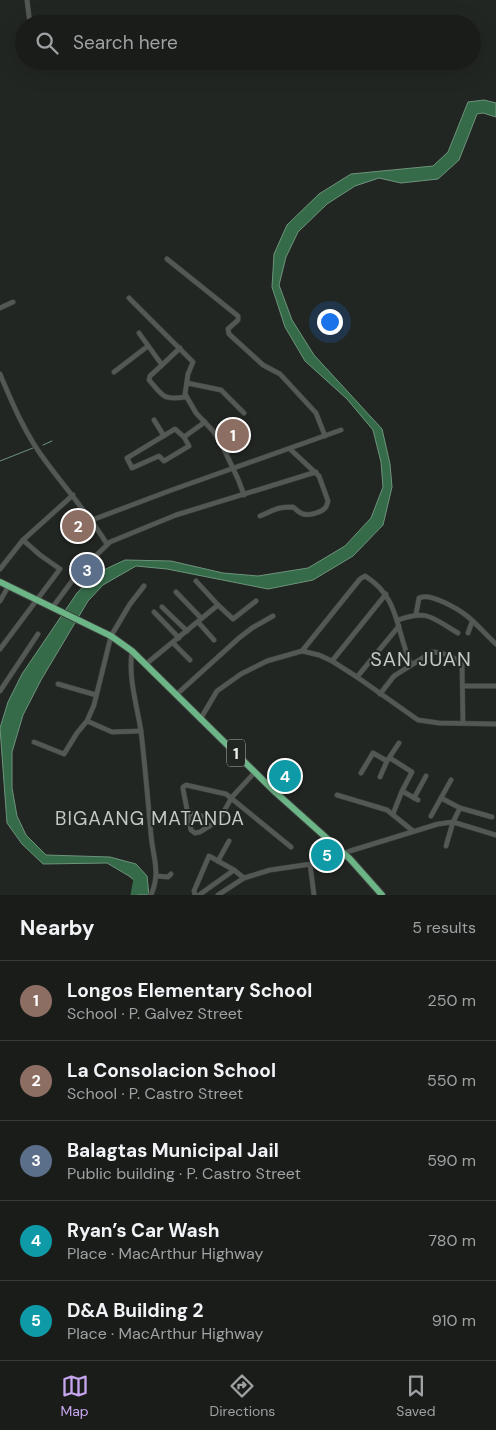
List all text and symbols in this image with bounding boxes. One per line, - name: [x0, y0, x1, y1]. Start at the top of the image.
- search box: [15, 15, 481, 70]
- icon: search: [33, 29, 61, 57]
- text: Search here: [73, 30, 178, 55]
- your location: [317, 309, 343, 335]
- pin: 1: [217, 416, 249, 454]
- pin: 2: [62, 507, 94, 545]
- pin: 3: [71, 551, 103, 589]
- district label: SAN JUAN: [370, 646, 472, 672]
- road number: 1: [227, 740, 245, 766]
- pin: 4: [269, 757, 301, 795]
- district label: BIGAANG MATANDA: [55, 806, 245, 831]
- pin: 5: [311, 836, 343, 874]
- text: Nearby: [20, 914, 94, 942]
- text: 5 results: [412, 917, 476, 938]
- text: Longos Elementary School: [67, 978, 312, 1003]
- text: 1: [33, 990, 39, 1011]
- text: 250 m: [428, 990, 476, 1011]
- text: School · P. Galvez Street: [67, 1003, 243, 1024]
- text: La Consolacion School: [67, 1058, 276, 1083]
- text: 2: [31, 1070, 41, 1091]
- text: 550 m: [427, 1070, 476, 1091]
- text: School · P. Castro Street: [67, 1083, 243, 1104]
- text: Balagtas Municipal Jail: [67, 1138, 279, 1163]
- text: 3: [31, 1150, 41, 1171]
- text: 590 m: [427, 1150, 476, 1171]
- text: Public building · P. Castro Street: [67, 1163, 301, 1184]
- text: Ryan’s Car Wash: [67, 1218, 220, 1243]
- text: 4: [31, 1230, 41, 1251]
- text: 780 m: [429, 1230, 476, 1251]
- text: Place · MacArthur Highway: [67, 1243, 263, 1264]
- text: D&A Building 2: [67, 1298, 203, 1323]
- text: 5: [31, 1310, 41, 1331]
- text: 910 m: [432, 1310, 476, 1331]
- text: Place · MacArthur Highway: [67, 1323, 263, 1344]
- tab: Map: [60, 1372, 89, 1420]
- tab: Directions: [210, 1372, 275, 1420]
- tab: Saved: [396, 1372, 436, 1420]

